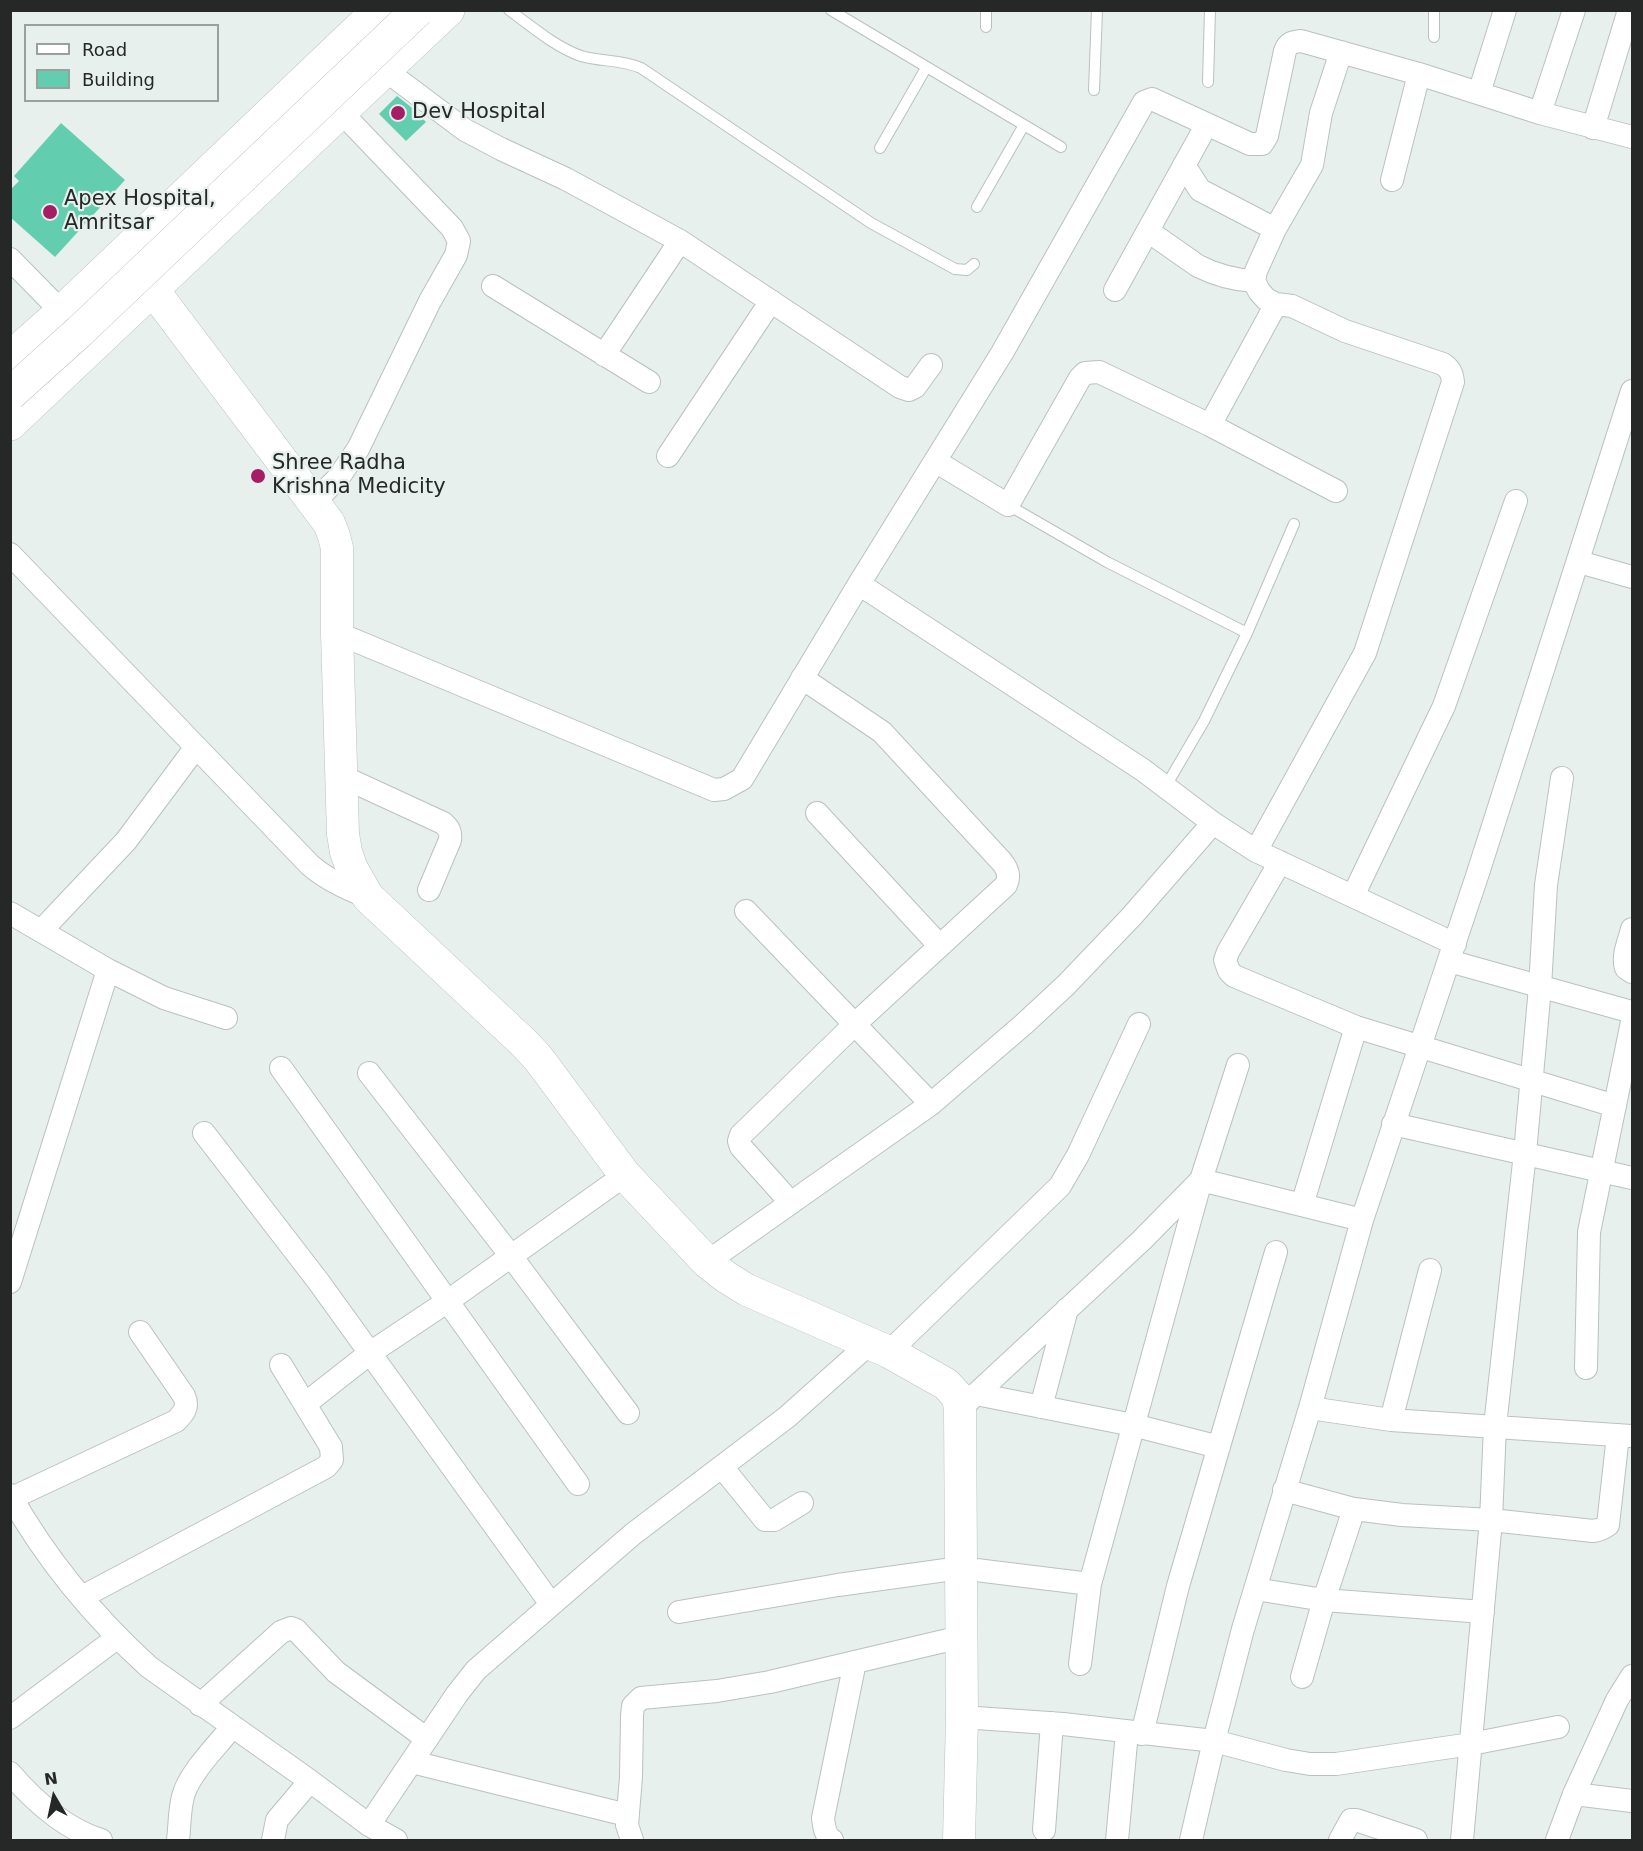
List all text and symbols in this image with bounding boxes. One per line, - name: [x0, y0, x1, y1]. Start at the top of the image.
- legend: [24, 24, 219, 102]
- text: Road: [82, 39, 127, 60]
- text: Building: [82, 69, 155, 90]
- place label: Dev Hospital: [412, 100, 546, 126]
- marker: Dev Hospital: [389, 104, 407, 122]
- place label: Apex Hospital, Amritsar: [64, 187, 216, 237]
- marker: Apex Hospital, Amritsar: [41, 203, 59, 221]
- place label: Shree Radha Krishna Medicity: [272, 451, 446, 501]
- marker: Shree Radha Krishna Medicity: [249, 467, 267, 485]
- north arrow: [24, 1767, 84, 1827]
- text: N: [43, 1768, 59, 1789]

